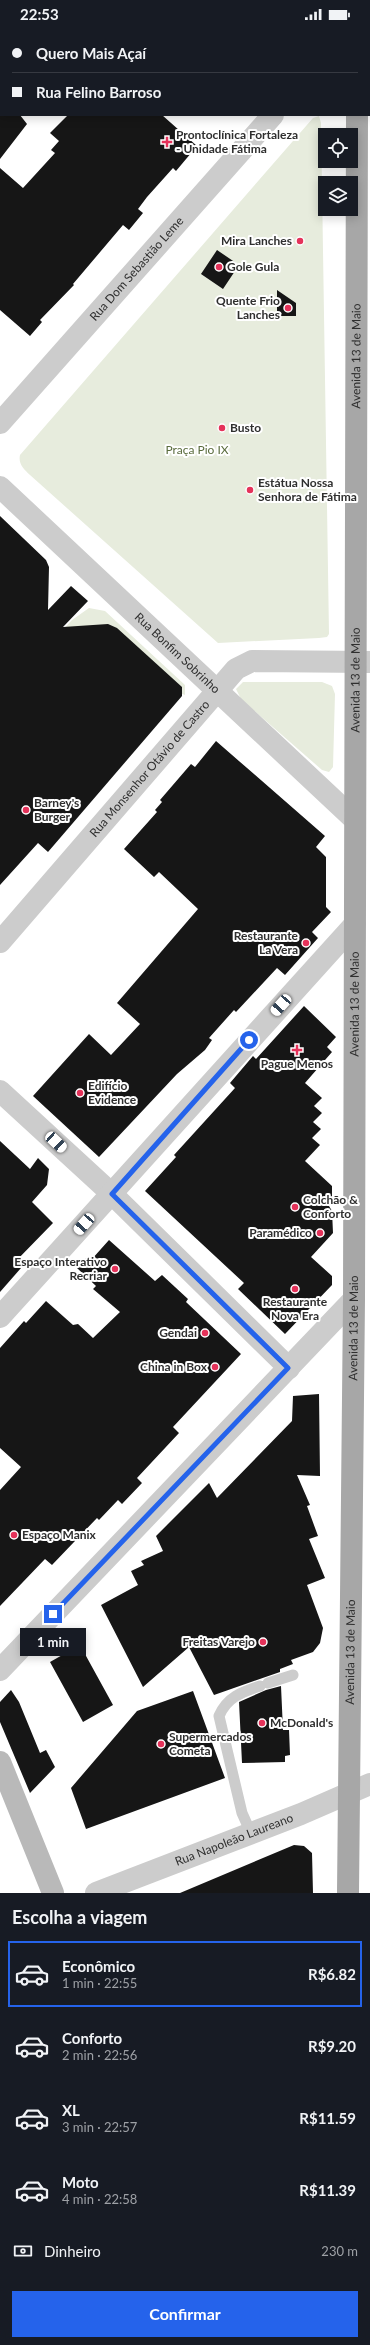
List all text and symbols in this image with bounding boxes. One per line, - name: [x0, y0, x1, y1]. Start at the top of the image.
- text: 22:53: [20, 5, 59, 23]
- text: Quero Mais Açaí: [36, 44, 146, 62]
- text: Rua Felino Barroso: [36, 83, 161, 101]
- place label: Prontoclínica Fortaleza - Unidade Fátima: [176, 127, 298, 156]
- map controls: [318, 128, 358, 216]
- button: locate: [318, 128, 358, 168]
- marker: Prontoclínica Fortaleza - Unidade Fátima: [161, 136, 173, 148]
- button: layers: [318, 176, 358, 216]
- street label: Rua Dom Sebastião Leme: [86, 213, 186, 324]
- place label: Mira Lanches: [221, 233, 292, 248]
- marker: Mira Lanches: [295, 236, 305, 246]
- place label: Gole Gula: [227, 259, 279, 274]
- marker: Gole Gula: [214, 262, 224, 272]
- place label: Quente Frio Lanches: [216, 293, 280, 322]
- marker: Quente Frio Lanches: [283, 303, 293, 313]
- street label: Avenida 13 de Maio: [348, 303, 364, 409]
- place label: Busto: [230, 420, 261, 435]
- marker: Busto: [217, 423, 227, 433]
- park label: Praça Pio IX: [165, 442, 229, 457]
- place label: Estátua Nossa Senhora de Fátima: [258, 475, 357, 504]
- marker: Estátua Nossa Senhora de Fátima: [245, 485, 255, 495]
- street label: Rua Bonfim Sobrinho: [132, 609, 224, 697]
- street label: Avenida 13 de Maio: [347, 627, 363, 733]
- street label: Rua Monsenhor Otávio de Castro: [86, 697, 213, 840]
- place label: Barney's Burger: [34, 795, 79, 824]
- marker: Barney's Burger: [21, 805, 31, 815]
- place label: Restaurante La Vera: [234, 928, 299, 957]
- marker: Restaurante La Vera: [301, 938, 311, 948]
- street label: Avenida 13 de Maio: [347, 951, 362, 1057]
- car: [269, 992, 293, 1018]
- route start: [240, 1031, 258, 1049]
- marker: Pague Menos: [292, 1045, 302, 1055]
- place label: Pague Menos: [261, 1056, 333, 1071]
- place label: Edifício Evidence: [88, 1078, 137, 1107]
- marker: Edifício Evidence: [75, 1088, 85, 1098]
- car: [43, 1129, 69, 1155]
- place label: Colchão & Conforto: [303, 1192, 358, 1221]
- marker: Colchão & Conforto: [290, 1202, 300, 1212]
- car: [72, 1211, 96, 1237]
- place label: Paramédico: [249, 1225, 312, 1240]
- marker: Paramédico: [315, 1228, 325, 1238]
- place label: Espaço Interativo Recriar: [14, 1254, 108, 1283]
- marker: Espaço Interativo Recriar: [110, 1264, 120, 1274]
- street label: Avenida 13 de Maio: [345, 1275, 361, 1381]
- marker: Restaurante Nova Era: [290, 1284, 300, 1294]
- place label: Restaurante Nova Era: [263, 1294, 328, 1323]
- place label: Gendai: [159, 1325, 197, 1340]
- marker: Gendai: [200, 1328, 210, 1338]
- place label: China in Box: [140, 1359, 208, 1374]
- marker: China in Box: [210, 1362, 220, 1372]
- place label: Espaço Manix: [22, 1527, 97, 1542]
- marker: Espaço Manix: [9, 1530, 19, 1540]
- street label: Avenida 13 de Maio: [342, 1599, 358, 1705]
- route end: [44, 1605, 62, 1623]
- callout: 1 min: [20, 1628, 86, 1656]
- text: 1 min: [37, 1634, 69, 1650]
- place label: Freitas Varejo: [182, 1634, 255, 1649]
- marker: Freitas Varejo: [258, 1637, 268, 1647]
- place label: McDonald's: [270, 1715, 333, 1730]
- marker: McDonald's: [257, 1718, 267, 1728]
- place label: Supermercados Cometa: [169, 1729, 252, 1758]
- marker: Supermercados Cometa: [156, 1739, 166, 1749]
- street label: Rua Napoleão Laureano: [173, 1810, 295, 1869]
- text: Escolha a viagem: [12, 1906, 147, 1928]
- icon: car: [14, 1956, 50, 1992]
- text: Econômico: [62, 1957, 135, 1975]
- text: R$6.82: [308, 1965, 356, 1983]
- text: 1 min · 22:55: [62, 1975, 137, 1991]
- icon: car: [14, 2028, 50, 2064]
- text: Conforto: [62, 2029, 122, 2047]
- text: R$9.20: [308, 2037, 356, 2055]
- text: 2 min · 22:56: [62, 2047, 137, 2063]
- icon: car: [14, 2100, 50, 2136]
- text: XL: [62, 2101, 80, 2119]
- text: R$11.59: [299, 2109, 356, 2127]
- text: 3 min · 22:57: [62, 2119, 137, 2135]
- icon: car: [14, 2172, 50, 2208]
- text: Moto: [62, 2173, 99, 2191]
- text: R$11.39: [299, 2181, 356, 2199]
- text: 4 min · 22:58: [62, 2191, 137, 2207]
- icon: cash: [12, 2240, 34, 2262]
- text: Dinheiro: [44, 2242, 101, 2260]
- text: 230 m: [321, 2243, 358, 2259]
- button: Confirmar: [12, 2291, 358, 2337]

